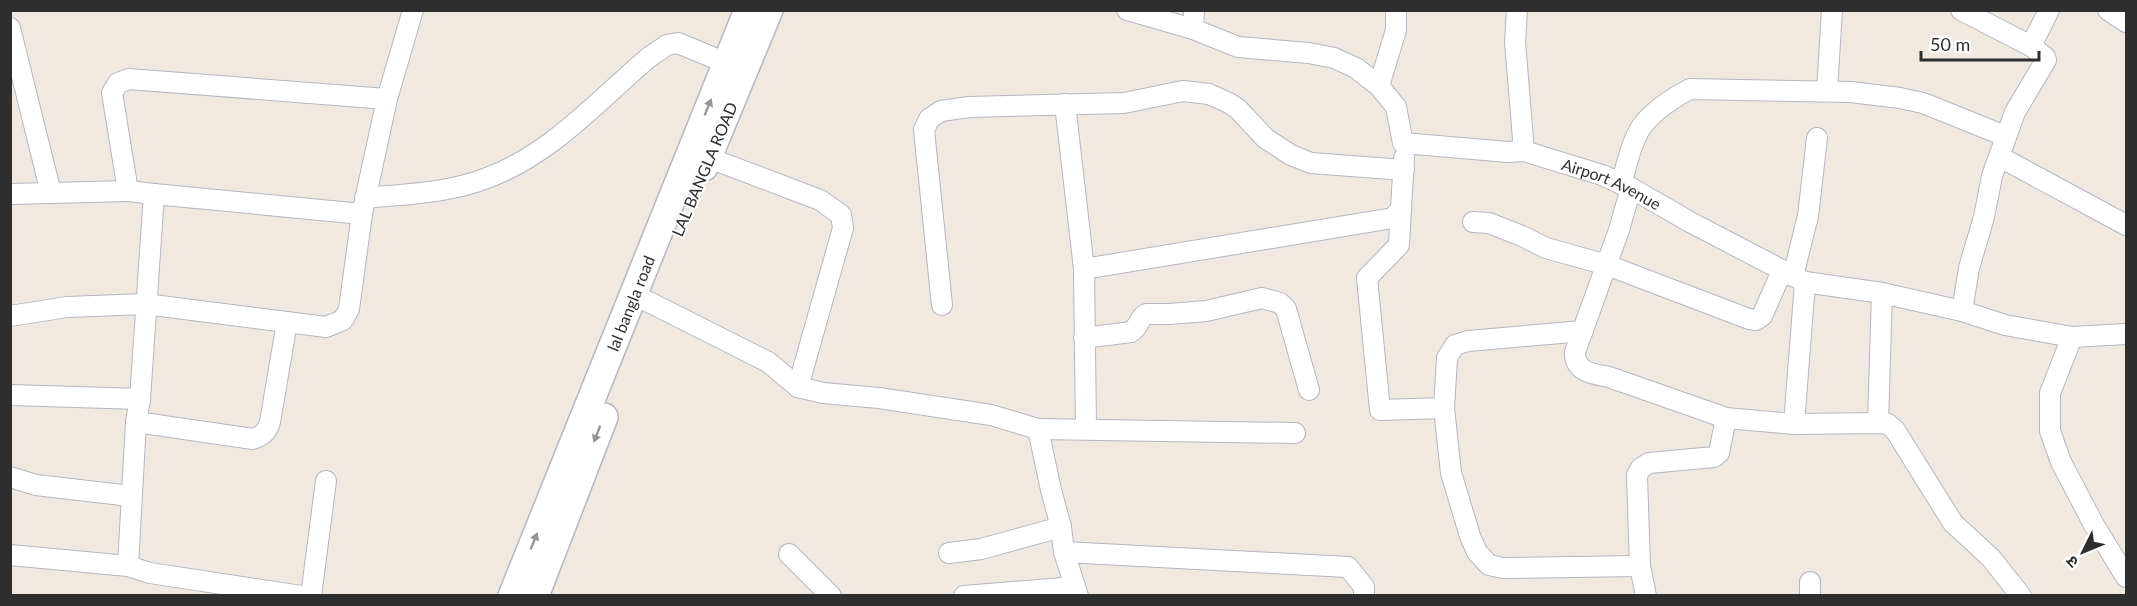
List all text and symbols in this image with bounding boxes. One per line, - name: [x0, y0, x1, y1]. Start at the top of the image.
- scale bar: [1921, 24, 2040, 62]
- text: 50 m: [1930, 33, 1970, 55]
- one-way arrow: [704, 98, 714, 116]
- street label: LAL BANGLA ROAD: [667, 99, 741, 239]
- street label: Airport Avenue: [1560, 154, 1665, 213]
- street label: lal bangla road: [602, 252, 658, 353]
- one-way arrow: [592, 426, 602, 444]
- north arrow: [2053, 522, 2113, 582]
- one-way arrow: [529, 532, 539, 550]
- text: उ: [2061, 552, 2082, 572]

